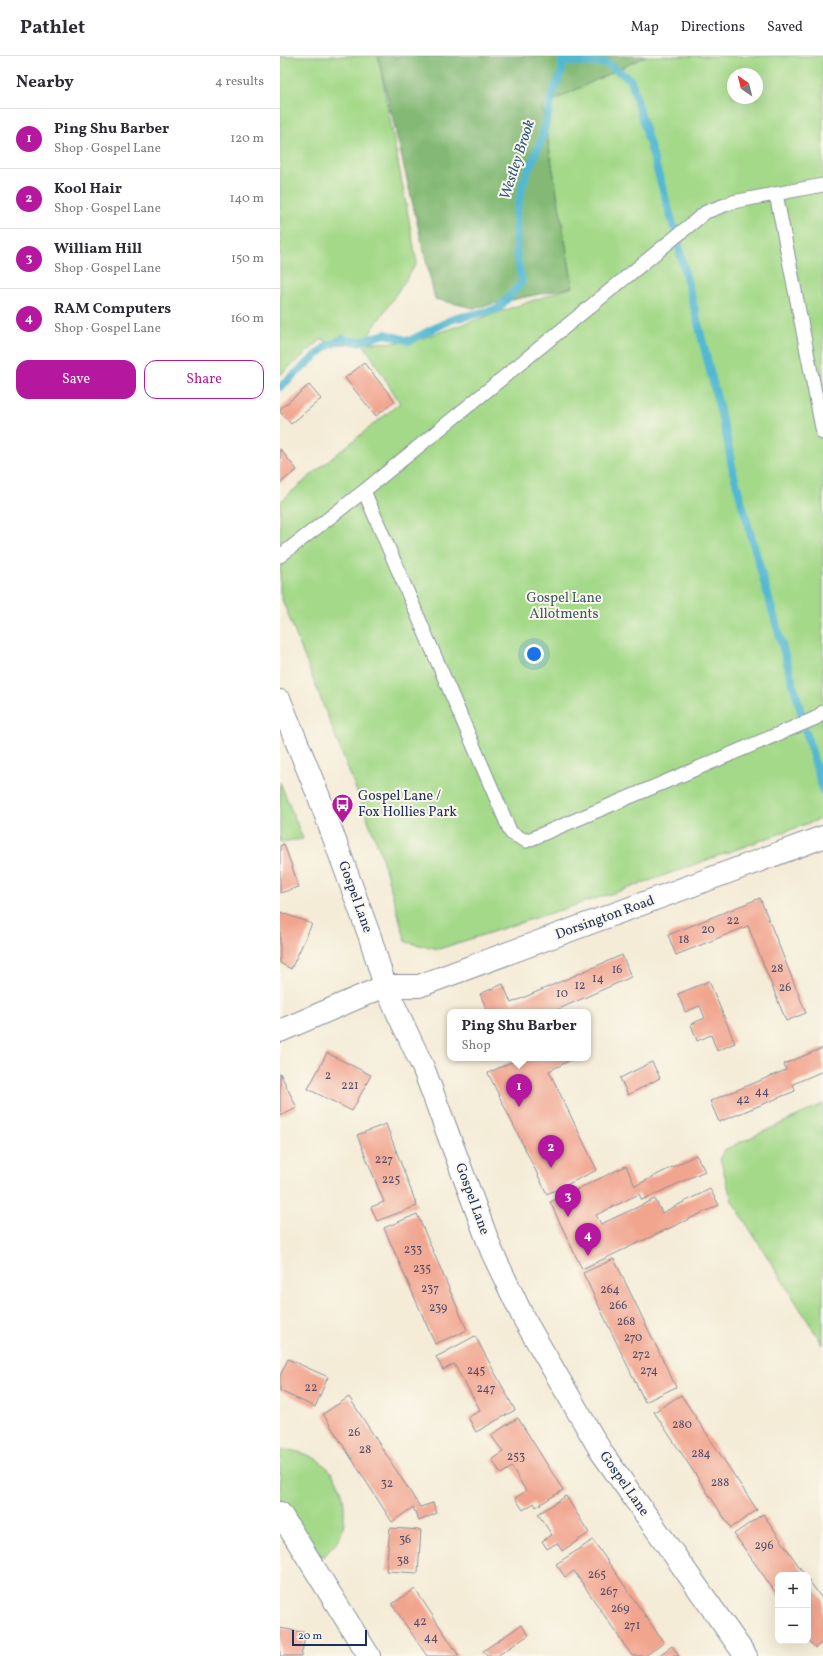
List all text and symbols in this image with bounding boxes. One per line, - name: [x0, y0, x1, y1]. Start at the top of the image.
- text: Pathlet: [20, 15, 85, 41]
- text: Map: [631, 18, 659, 37]
- text: Directions: [681, 18, 745, 37]
- text: Saved: [767, 18, 803, 37]
- north arrow: [727, 68, 763, 104]
- text: Nearby: [16, 71, 74, 94]
- text: 4 results: [215, 73, 264, 91]
- water label: Westley Brook: [495, 117, 541, 203]
- text: Ping Shu Barber: [54, 119, 169, 140]
- text: 1: [26, 130, 32, 148]
- text: 120 m: [230, 130, 264, 148]
- text: Shop · Gospel Lane: [54, 140, 161, 158]
- text: Kool Hair: [54, 179, 122, 200]
- text: 2: [26, 190, 32, 208]
- text: 140 m: [230, 190, 264, 208]
- text: Shop · Gospel Lane: [54, 200, 161, 218]
- text: William Hill: [54, 239, 142, 260]
- text: 3: [26, 250, 32, 268]
- text: 150 m: [231, 250, 264, 268]
- text: Shop · Gospel Lane: [54, 260, 161, 278]
- text: RAM Computers: [54, 299, 171, 320]
- text: 4: [25, 310, 33, 328]
- text: 160 m: [230, 310, 264, 328]
- text: Shop · Gospel Lane: [54, 320, 161, 338]
- button: Save: [16, 360, 136, 399]
- button: Share: [144, 360, 264, 399]
- park label: Gospel Lane Allotments: [526, 589, 602, 624]
- your location: [524, 644, 544, 664]
- place label: Gospel Lane / Fox Hollies Park: [358, 787, 457, 822]
- bus stop icon: Gospel Lane / Fox Hollies Park: [330, 791, 356, 824]
- street label: Gospel Lane: [333, 858, 377, 936]
- street label: Dorsington Road: [553, 891, 657, 945]
- house number: 22: [727, 913, 739, 929]
- house number: 20: [701, 922, 715, 938]
- house number: 18: [679, 932, 689, 948]
- house number: 28: [771, 961, 783, 977]
- house number: 16: [612, 962, 622, 978]
- house number: 14: [592, 971, 604, 987]
- house number: 12: [574, 978, 586, 994]
- house number: 26: [779, 980, 791, 996]
- house number: 10: [556, 986, 568, 1002]
- popup: [447, 1009, 591, 1061]
- text: Ping Shu Barber: [461, 1016, 577, 1037]
- text: Shop: [461, 1037, 491, 1055]
- house number: 2: [325, 1068, 331, 1084]
- pin: 1: [506, 1074, 532, 1107]
- house number: 221: [341, 1078, 359, 1094]
- house number: 44: [755, 1084, 769, 1100]
- house number: 42: [736, 1092, 750, 1108]
- pin: 2: [538, 1135, 564, 1168]
- house number: 227: [375, 1152, 393, 1168]
- street label: Gospel Lane: [450, 1160, 494, 1238]
- house number: 225: [382, 1172, 401, 1188]
- pin: 3: [555, 1184, 581, 1217]
- pin: 4: [575, 1223, 601, 1256]
- house number: 233: [404, 1242, 422, 1258]
- house number: 235: [413, 1261, 431, 1277]
- house number: 237: [421, 1281, 439, 1297]
- house number: 264: [600, 1282, 620, 1298]
- house number: 266: [609, 1298, 627, 1314]
- house number: 239: [429, 1300, 447, 1316]
- house number: 268: [617, 1314, 635, 1330]
- house number: 270: [624, 1330, 642, 1346]
- house number: 272: [632, 1347, 650, 1363]
- house number: 245: [467, 1363, 486, 1379]
- house number: 274: [640, 1363, 658, 1379]
- house number: 22: [305, 1380, 317, 1396]
- house number: 247: [476, 1381, 496, 1397]
- house number: 280: [672, 1417, 692, 1433]
- house number: 26: [348, 1425, 360, 1441]
- house number: 28: [359, 1442, 371, 1458]
- house number: 284: [691, 1446, 711, 1462]
- street label: Gospel Lane: [595, 1448, 654, 1521]
- house number: 253: [507, 1449, 525, 1465]
- house number: 288: [711, 1475, 729, 1491]
- house number: 32: [381, 1476, 393, 1492]
- house number: 36: [399, 1532, 411, 1548]
- house number: 296: [754, 1538, 774, 1554]
- house number: 38: [397, 1553, 409, 1569]
- house number: 265: [588, 1567, 606, 1583]
- map controls: [775, 1572, 811, 1644]
- button: +: [775, 1572, 811, 1608]
- house number: 267: [600, 1584, 618, 1600]
- house number: 269: [611, 1601, 629, 1617]
- button: −: [775, 1608, 811, 1644]
- house number: 42: [413, 1614, 427, 1630]
- house number: 271: [624, 1618, 640, 1634]
- scale bar: [292, 1628, 367, 1647]
- text: 20 m: [298, 1629, 322, 1644]
- house number: 44: [424, 1630, 438, 1646]

